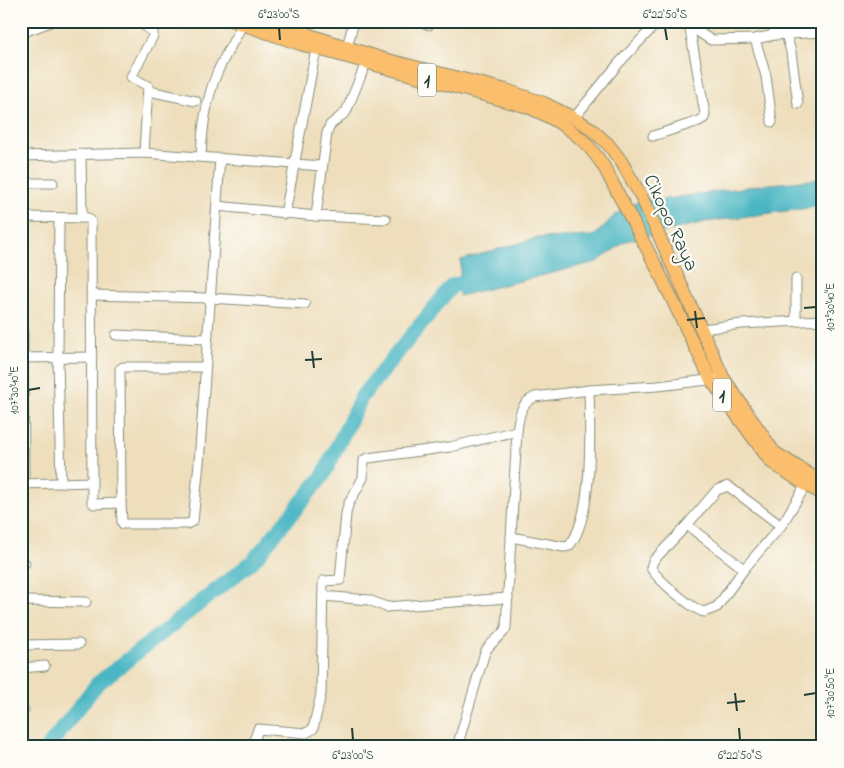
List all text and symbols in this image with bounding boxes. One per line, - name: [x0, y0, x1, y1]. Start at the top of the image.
- text: 6°23'00"S: [258, 6, 300, 24]
- text: 6°22'50"S: [643, 6, 687, 24]
- road number: 1: [418, 64, 436, 96]
- street label: Cikopo Raya: [635, 170, 705, 276]
- text: 107°30'40"E: [822, 283, 840, 331]
- text: 107°30'40"E: [6, 366, 24, 414]
- road number: 1: [713, 378, 731, 412]
- text: 107°30'50"E: [822, 668, 840, 718]
- text: 6°23'00"S: [332, 747, 374, 765]
- text: 6°22'50"S: [718, 747, 762, 765]

